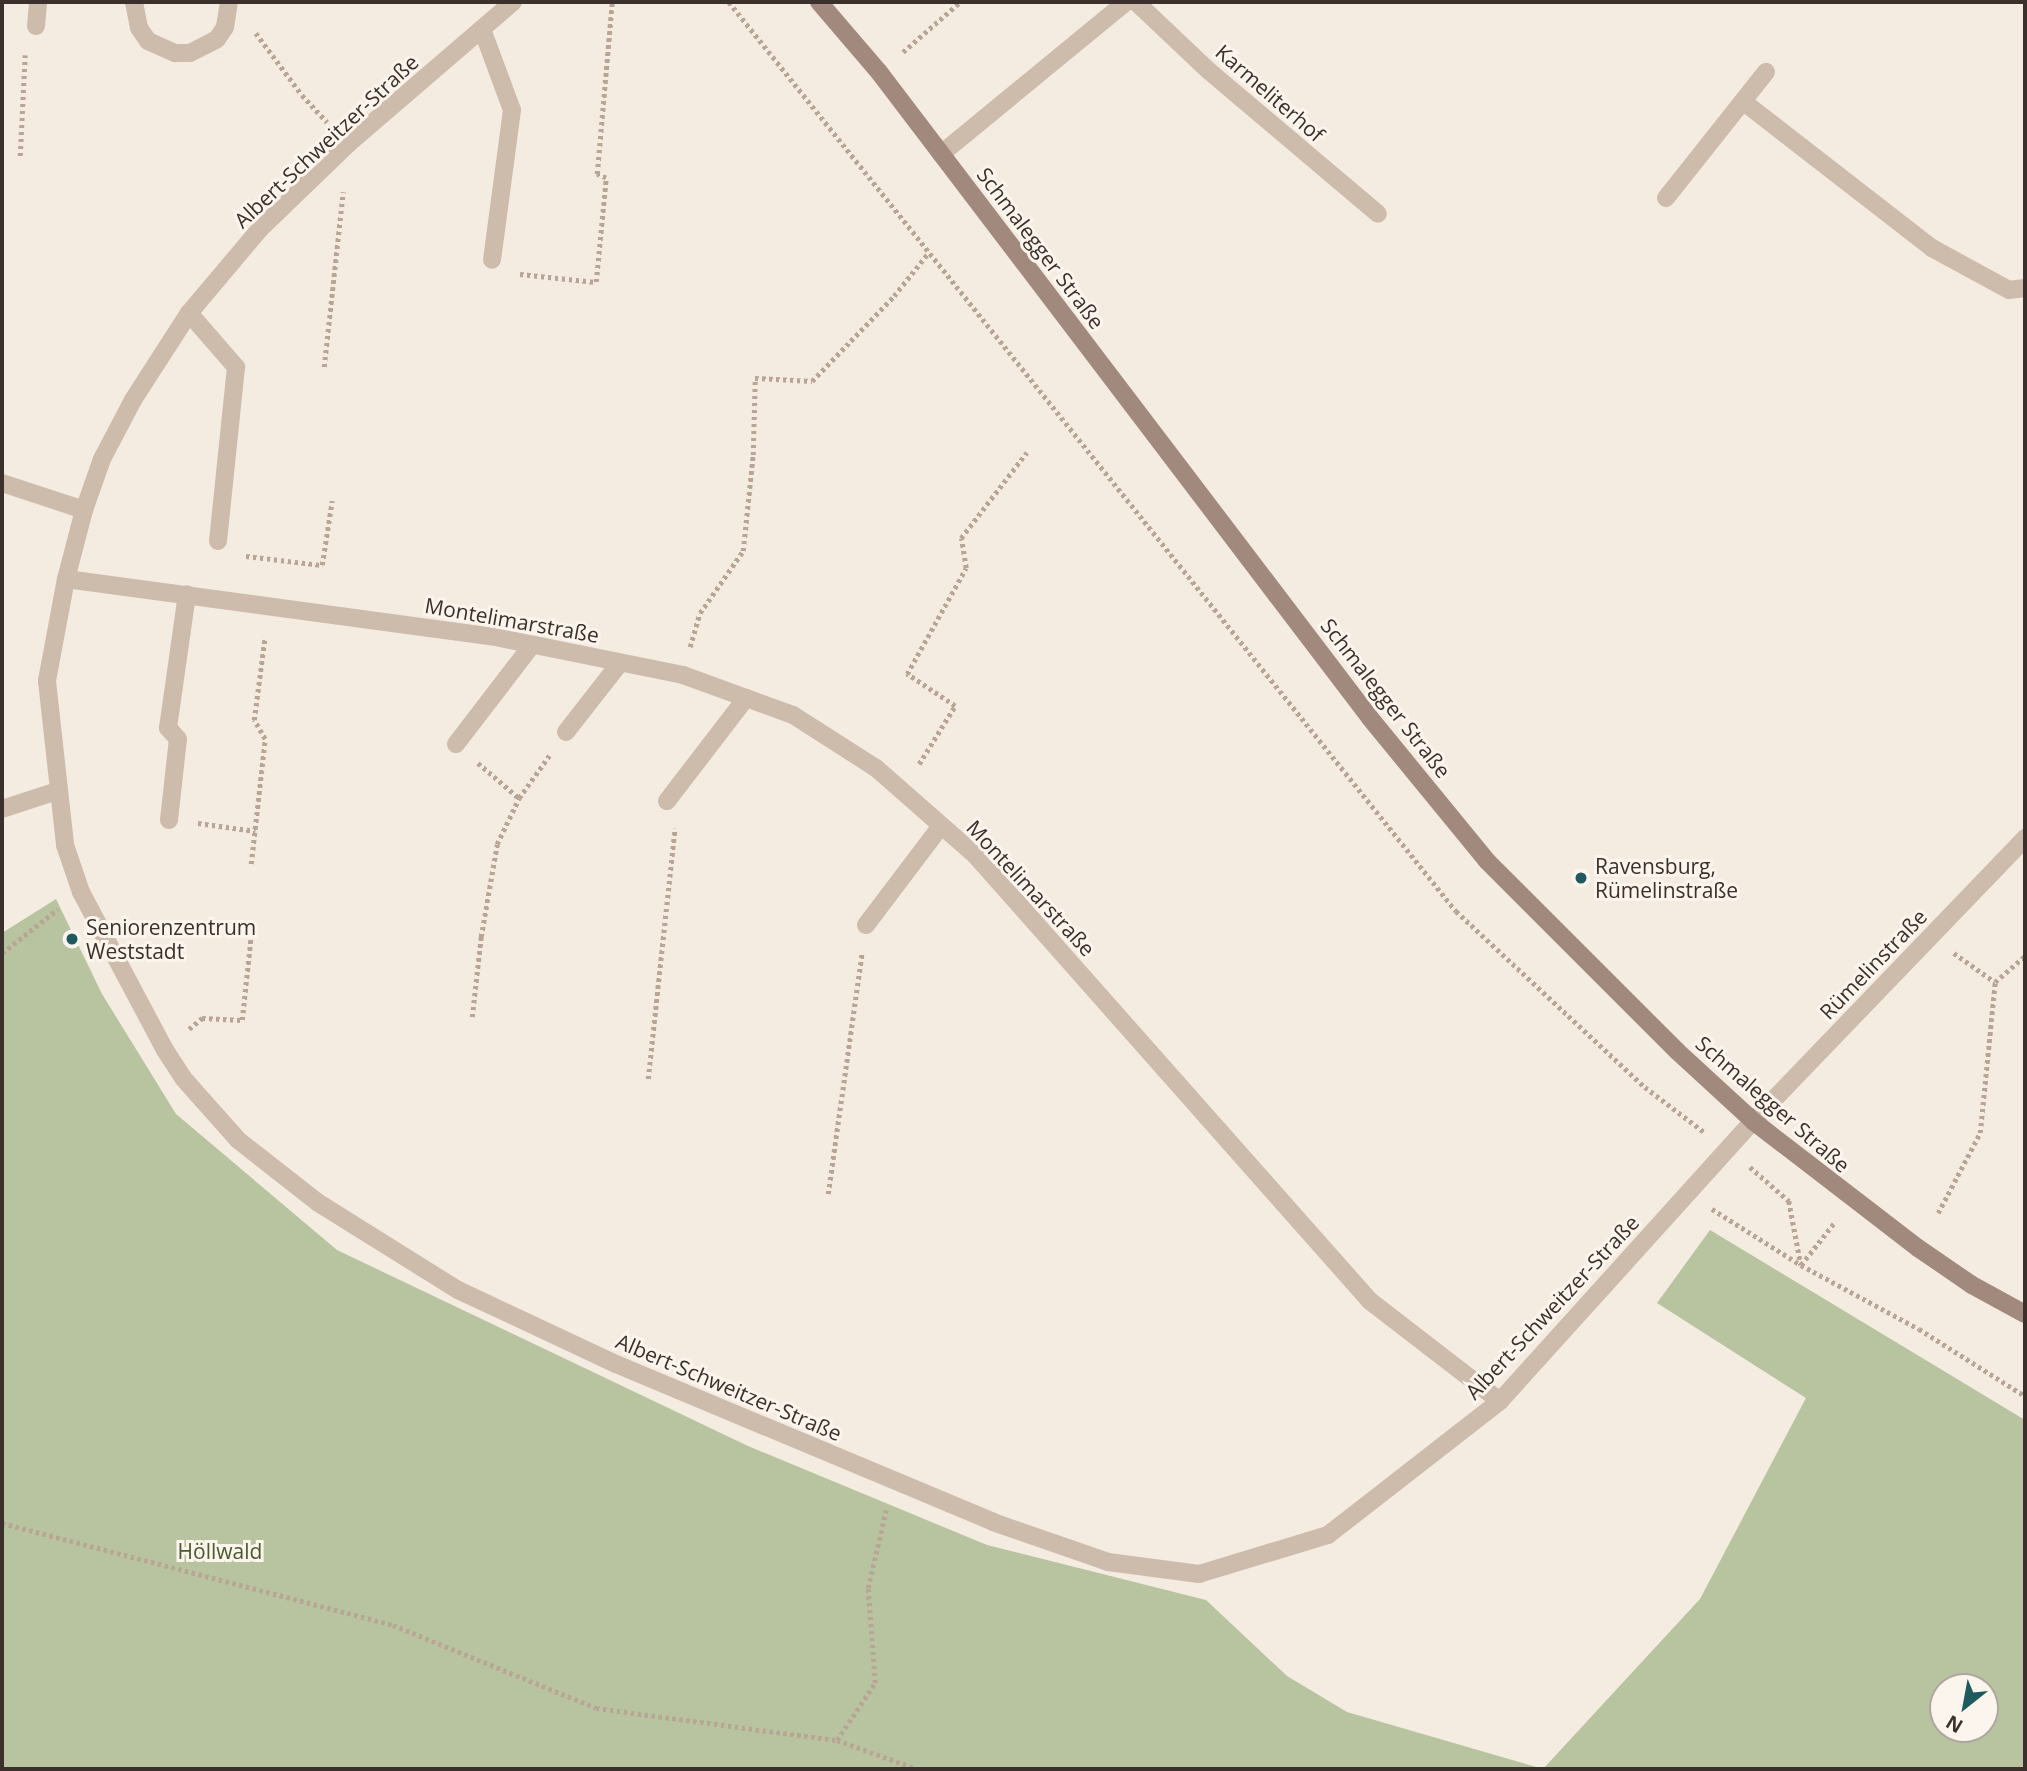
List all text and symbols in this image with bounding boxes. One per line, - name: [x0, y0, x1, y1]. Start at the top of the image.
- street label: Karmeliterhof: [1211, 39, 1329, 147]
- street label: Albert-Schweitzer-Straße: [229, 49, 423, 233]
- street label: Schmalegger Straße: [972, 162, 1110, 334]
- street label: Montelimarstraße: [423, 592, 601, 648]
- street label: Schmalegger Straße: [1316, 613, 1456, 783]
- street label: Montelimarstraße: [962, 815, 1100, 961]
- place label: Ravensburg, Rümelinstraße: [1595, 853, 1738, 903]
- marker: Ravensburg, Rümelinstraße: [1573, 870, 1589, 886]
- street label: Rümelinstraße: [1814, 904, 1932, 1024]
- place label: Seniorenzentrum Weststadt: [86, 914, 256, 964]
- marker: Seniorenzentrum Weststadt: [64, 931, 80, 947]
- street label: Schmalegger Straße: [1691, 1030, 1855, 1178]
- street label: Albert-Schweitzer-Straße: [1460, 1210, 1644, 1404]
- street label: Albert-Schweitzer-Straße: [612, 1328, 846, 1446]
- park label: Höllwald: [178, 1538, 262, 1564]
- north arrow: [1929, 1673, 1999, 1743]
- text: N: [1941, 1709, 1968, 1739]

